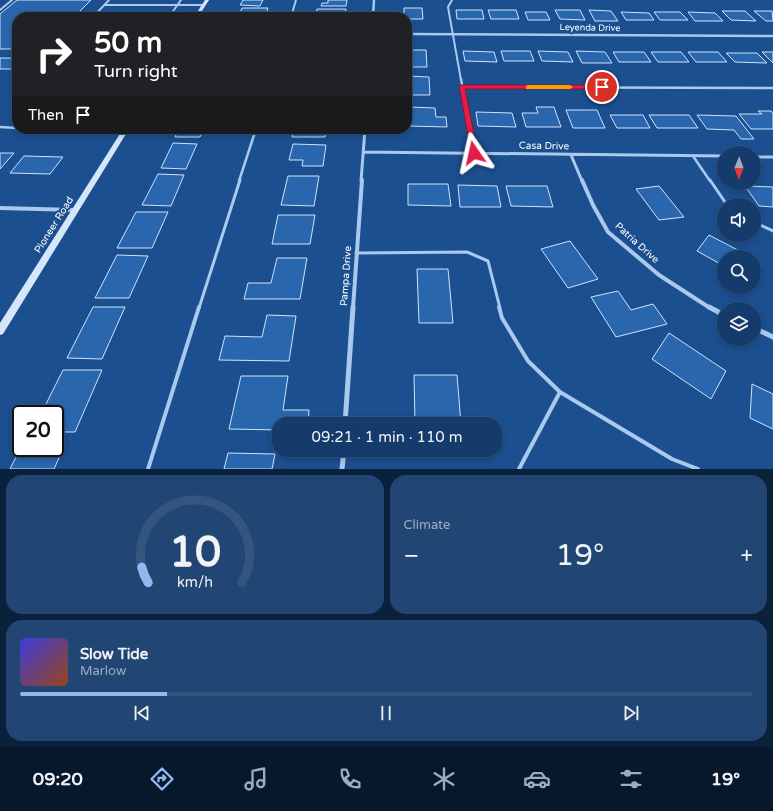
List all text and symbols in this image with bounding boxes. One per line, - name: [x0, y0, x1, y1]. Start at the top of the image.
- street label: Leyenda Drive: [559, 22, 621, 34]
- text: 50 m: [94, 26, 162, 60]
- icon: right: [28, 28, 80, 80]
- text: Turn right: [94, 60, 178, 82]
- pin: [585, 70, 619, 104]
- icon: arrive: [591, 76, 613, 98]
- icon: arrive: [72, 104, 94, 126]
- text: Then: [28, 106, 64, 124]
- position arrow: [453, 132, 495, 174]
- street label: Casa Drive: [519, 140, 570, 152]
- north arrow: [717, 146, 761, 190]
- map controls: [717, 146, 761, 346]
- street label: Pioneer Road: [32, 195, 76, 255]
- button: sound: [717, 198, 761, 242]
- street label: Patria Drive: [613, 220, 662, 266]
- street label: Pampa Drive: [338, 245, 354, 307]
- button: search: [717, 250, 761, 294]
- button: layers: [717, 302, 761, 346]
- speed limit sign: 20: [12, 405, 64, 457]
- text: 09:21 · 1 min · 110 m: [312, 428, 462, 446]
- text: Climate: [404, 517, 450, 533]
- text: 10: [169, 527, 221, 577]
- text: 19°: [555, 537, 604, 574]
- text: −: [404, 543, 419, 569]
- text: +: [741, 543, 753, 569]
- text: km/h: [177, 573, 213, 590]
- text: Slow Tide: [80, 645, 148, 663]
- text: Marlow: [80, 663, 126, 679]
- icon: previous: [131, 702, 153, 724]
- icon: pause: [375, 702, 397, 724]
- icon: next: [620, 702, 642, 724]
- icon: directions: [148, 765, 176, 793]
- icon: music: [242, 765, 270, 793]
- icon: phone: [336, 765, 364, 793]
- icon: climate: [430, 765, 458, 793]
- icon: car: [523, 765, 551, 793]
- icon: filters: [617, 765, 645, 793]
- text: 09:20: [33, 768, 83, 790]
- text: 19°: [711, 768, 740, 790]

